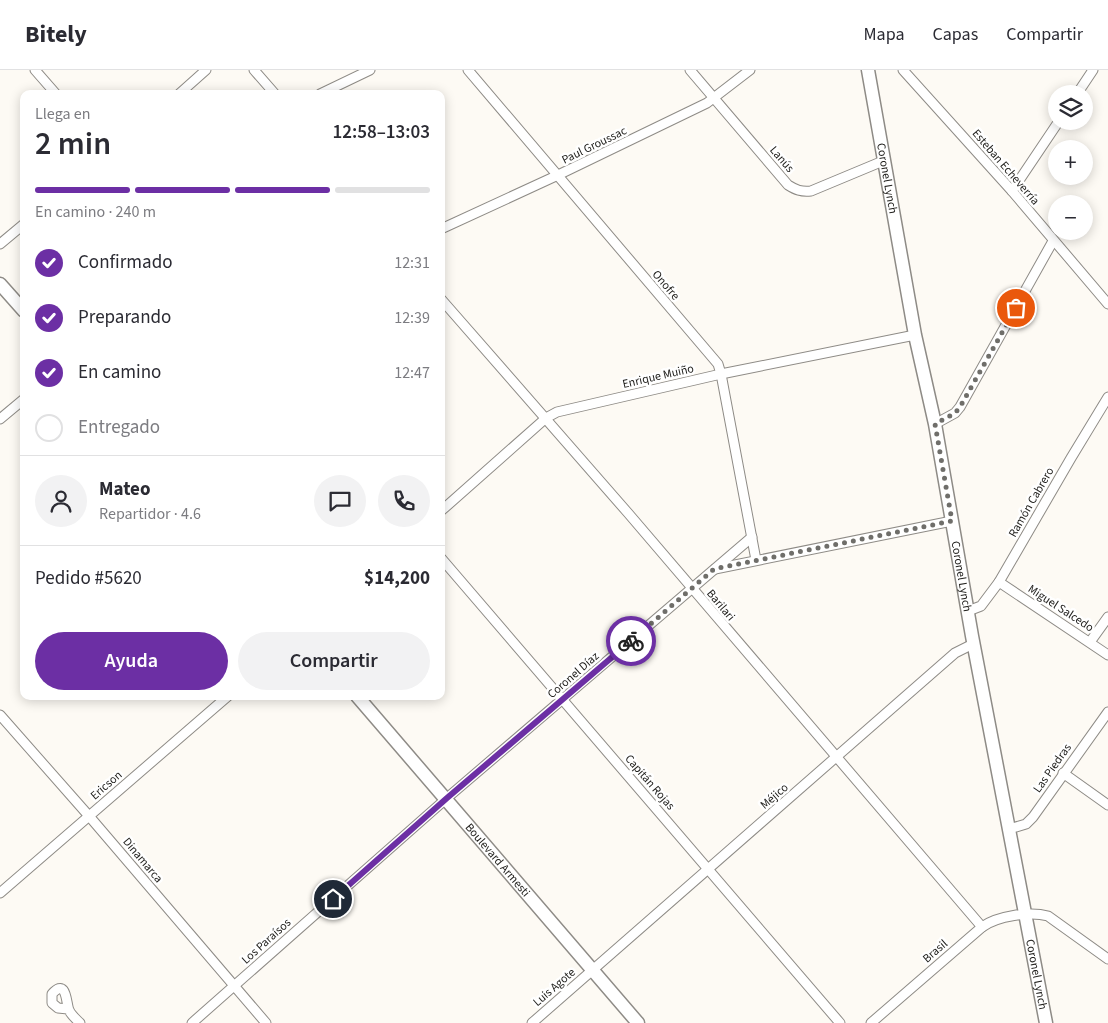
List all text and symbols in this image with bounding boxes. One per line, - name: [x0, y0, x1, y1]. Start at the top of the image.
- text: Bitely: [25, 17, 87, 52]
- text: Mapa: [864, 22, 905, 47]
- text: Capas: [933, 22, 978, 47]
- text: Compartir: [1006, 22, 1083, 47]
- map controls: [1048, 85, 1093, 240]
- button: layers: [1048, 85, 1093, 130]
- text: Llega en: [35, 103, 90, 125]
- text: 12:58–13:03: [332, 119, 430, 146]
- text: 2 min: [35, 121, 111, 167]
- street label: Paul Groussac: [559, 122, 630, 169]
- street label: Esteban Echeverría: [968, 126, 1043, 209]
- button: +: [1048, 140, 1093, 185]
- street label: Lanús: [765, 142, 798, 176]
- street label: Coronel Lynch: [872, 142, 901, 215]
- button: −: [1048, 195, 1093, 240]
- text: En camino · 240 m: [35, 201, 156, 223]
- icon: check: [35, 249, 63, 277]
- text: Confirmado: [78, 249, 173, 276]
- text: 12:31: [394, 252, 430, 274]
- street label: Onofre: [648, 267, 683, 304]
- pin: [995, 287, 1037, 329]
- icon: bag: [1002, 294, 1030, 322]
- icon: check: [35, 304, 63, 332]
- text: Preparando: [78, 304, 171, 331]
- text: 12:39: [394, 307, 430, 329]
- icon: check: [35, 359, 63, 387]
- text: En camino: [78, 359, 161, 386]
- street label: Enrique Muiño: [621, 360, 696, 393]
- text: 12:47: [394, 362, 430, 384]
- text: Entregado: [78, 414, 160, 441]
- street label: Ramón Cabrero: [1004, 464, 1058, 540]
- button: person: [35, 475, 87, 527]
- button: chat: [314, 475, 366, 527]
- button: phone: [378, 475, 430, 527]
- text: Mateo: [99, 476, 150, 503]
- text: Repartidor · 4.6: [99, 503, 201, 525]
- street label: Coronel Lynch: [947, 540, 976, 613]
- text: Pedido #5620: [35, 565, 142, 592]
- text: $14,200: [364, 565, 430, 592]
- street label: Miguel Salcedo: [1024, 581, 1097, 636]
- street label: Barilari: [702, 586, 739, 625]
- courier: [606, 616, 656, 666]
- icon: bike: [617, 627, 645, 655]
- button: Ayuda: [35, 632, 228, 690]
- button: Compartir: [238, 632, 430, 690]
- street label: Coronel Díaz: [544, 648, 603, 703]
- street label: Las Piedras: [1029, 740, 1076, 796]
- street label: Capitán Rojas: [621, 751, 679, 814]
- street label: Ericson: [87, 767, 126, 804]
- street label: Méjico: [757, 779, 792, 813]
- street label: Boulevard Armesti: [461, 820, 534, 901]
- street label: Dinamarca: [119, 834, 167, 887]
- pin: [312, 878, 354, 920]
- icon: home: [319, 885, 347, 913]
- street label: Los Paraísos: [238, 915, 295, 968]
- street label: Brasil: [919, 936, 951, 967]
- street label: Coronel Lynch: [1021, 938, 1051, 1011]
- street label: Luis Agote: [529, 964, 579, 1011]

